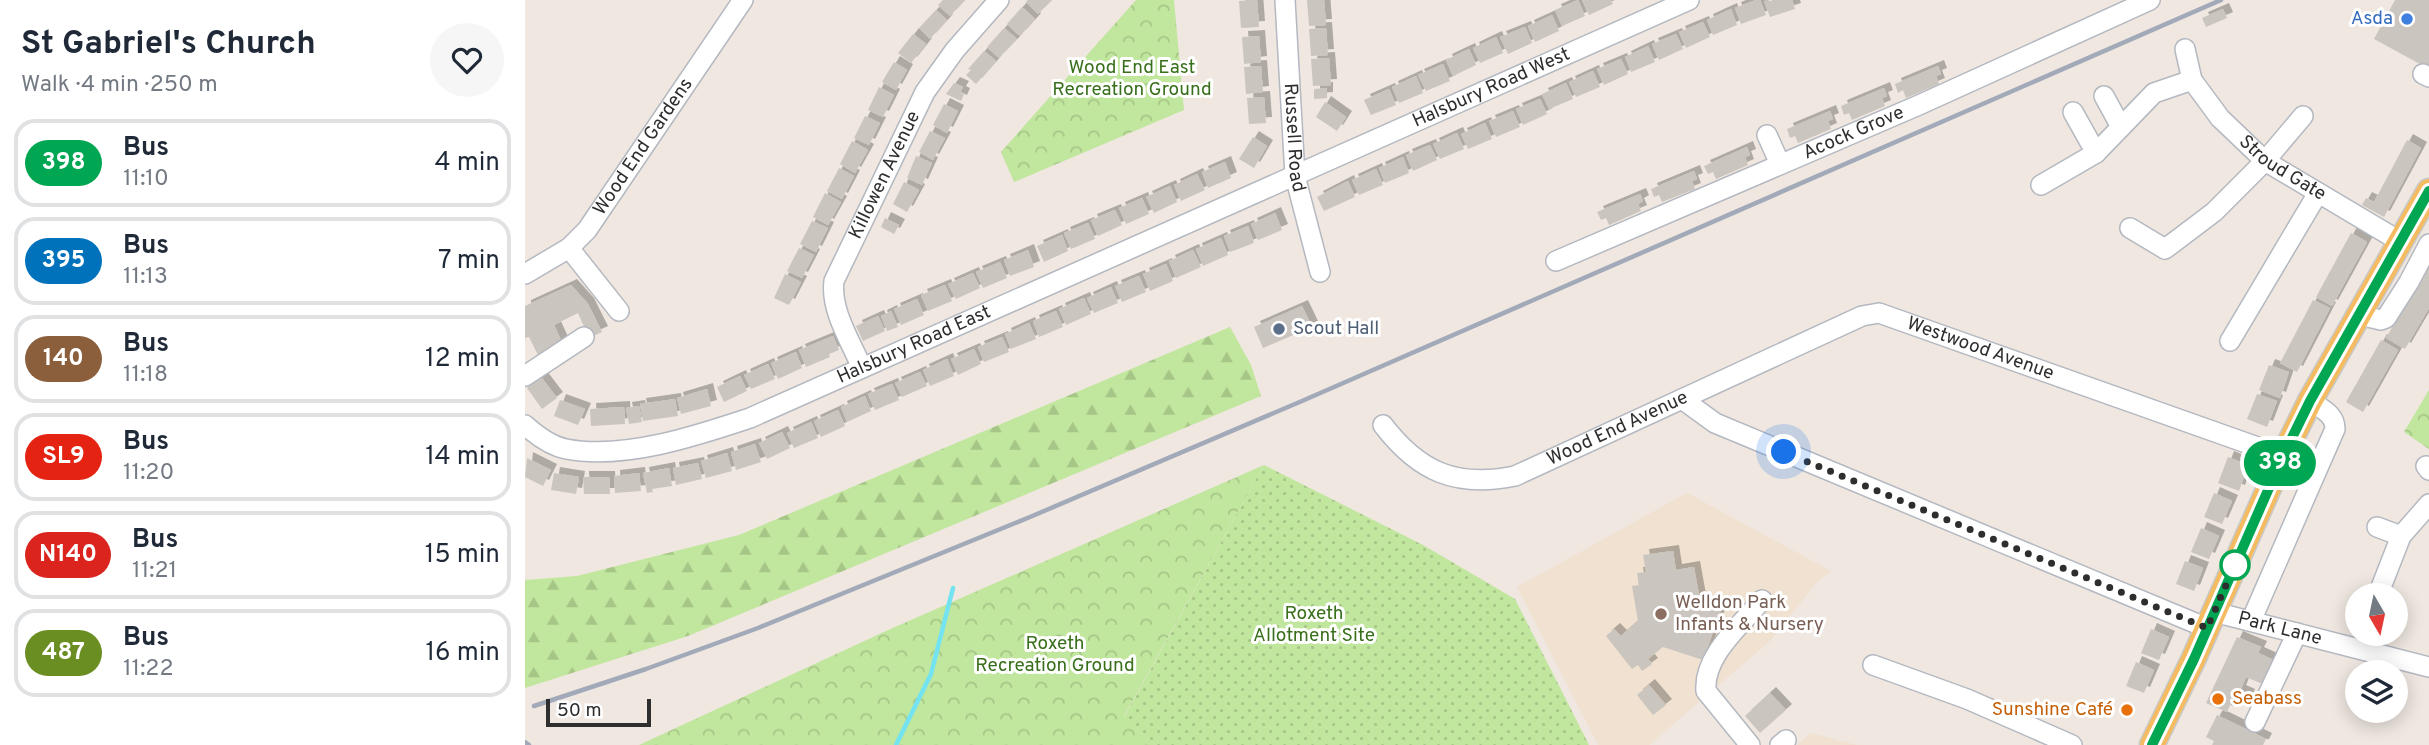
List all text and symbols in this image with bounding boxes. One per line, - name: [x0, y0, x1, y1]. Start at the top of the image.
- place label: Asda: [2351, 7, 2393, 31]
- marker: Asda: [2399, 11, 2415, 27]
- button: heart: [430, 23, 504, 97]
- text: St Gabriel's Church: [21, 24, 316, 66]
- street label: Halsbury Road West: [1409, 42, 1574, 134]
- park label: Wood End East Recreation Ground: [1052, 56, 1212, 102]
- text: Walk · 4 min · 250 m: [21, 71, 218, 100]
- street label: Wood End Gardens: [588, 74, 698, 220]
- street label: Russell Road: [1278, 82, 1311, 195]
- street label: Acock Grove: [1799, 101, 1908, 165]
- street label: Killowen Avenue: [844, 107, 926, 243]
- street label: Stroud Gate: [2233, 130, 2330, 207]
- text: Bus: [123, 132, 169, 165]
- text: 4 min: [434, 147, 500, 180]
- text: 398: [41, 148, 86, 178]
- text: 11:10: [123, 165, 169, 194]
- text: Bus: [123, 230, 169, 263]
- text: 7 min: [438, 245, 500, 278]
- text: 395: [42, 246, 85, 276]
- text: 11:13: [123, 263, 168, 292]
- street label: Halsbury Road East: [833, 300, 995, 390]
- street label: Westwood Avenue: [1904, 312, 2057, 386]
- place label: Scout Hall: [1293, 317, 1379, 341]
- marker: Scout Hall: [1271, 321, 1287, 337]
- text: Bus: [123, 328, 169, 361]
- text: 12 min: [425, 343, 500, 376]
- text: 140: [43, 344, 84, 374]
- text: 11:18: [123, 361, 168, 390]
- street label: Wood End Avenue: [1543, 386, 1692, 472]
- text: Bus: [123, 426, 169, 459]
- your location: [1766, 434, 1801, 469]
- line badge: 398: [2240, 440, 2320, 486]
- text: 14 min: [425, 441, 500, 474]
- text: SL9: [42, 442, 85, 472]
- text: 398: [2258, 448, 2302, 478]
- text: 11:20: [123, 459, 174, 488]
- text: Bus: [132, 524, 178, 557]
- text: 15 min: [425, 539, 500, 572]
- text: N140: [39, 540, 97, 570]
- unlabelled marker: [2220, 550, 2250, 580]
- text: 11:21: [132, 557, 177, 586]
- north arrow: [2345, 583, 2408, 646]
- map controls: [2345, 583, 2408, 723]
- place label: Welldon Park Infants & Nursery: [1675, 591, 1824, 637]
- park label: Roxeth Allotment Site: [1253, 602, 1375, 648]
- marker: Welldon Park Infants & Nursery: [1653, 606, 1669, 622]
- street label: Park Lane: [2235, 607, 2324, 651]
- text: Bus: [123, 622, 169, 655]
- park label: Roxeth Recreation Ground: [975, 632, 1135, 678]
- text: 16 min: [425, 637, 500, 670]
- text: 487: [42, 638, 85, 668]
- text: 11:22: [123, 655, 174, 684]
- button: layers: [2345, 660, 2408, 723]
- place label: Seabass: [2232, 687, 2302, 711]
- marker: Seabass: [2210, 691, 2226, 707]
- scale bar: [546, 696, 651, 728]
- place label: Sunshine Café: [1992, 698, 2113, 722]
- text: 50 m: [557, 699, 602, 723]
- marker: Sunshine Café: [2119, 702, 2135, 718]

